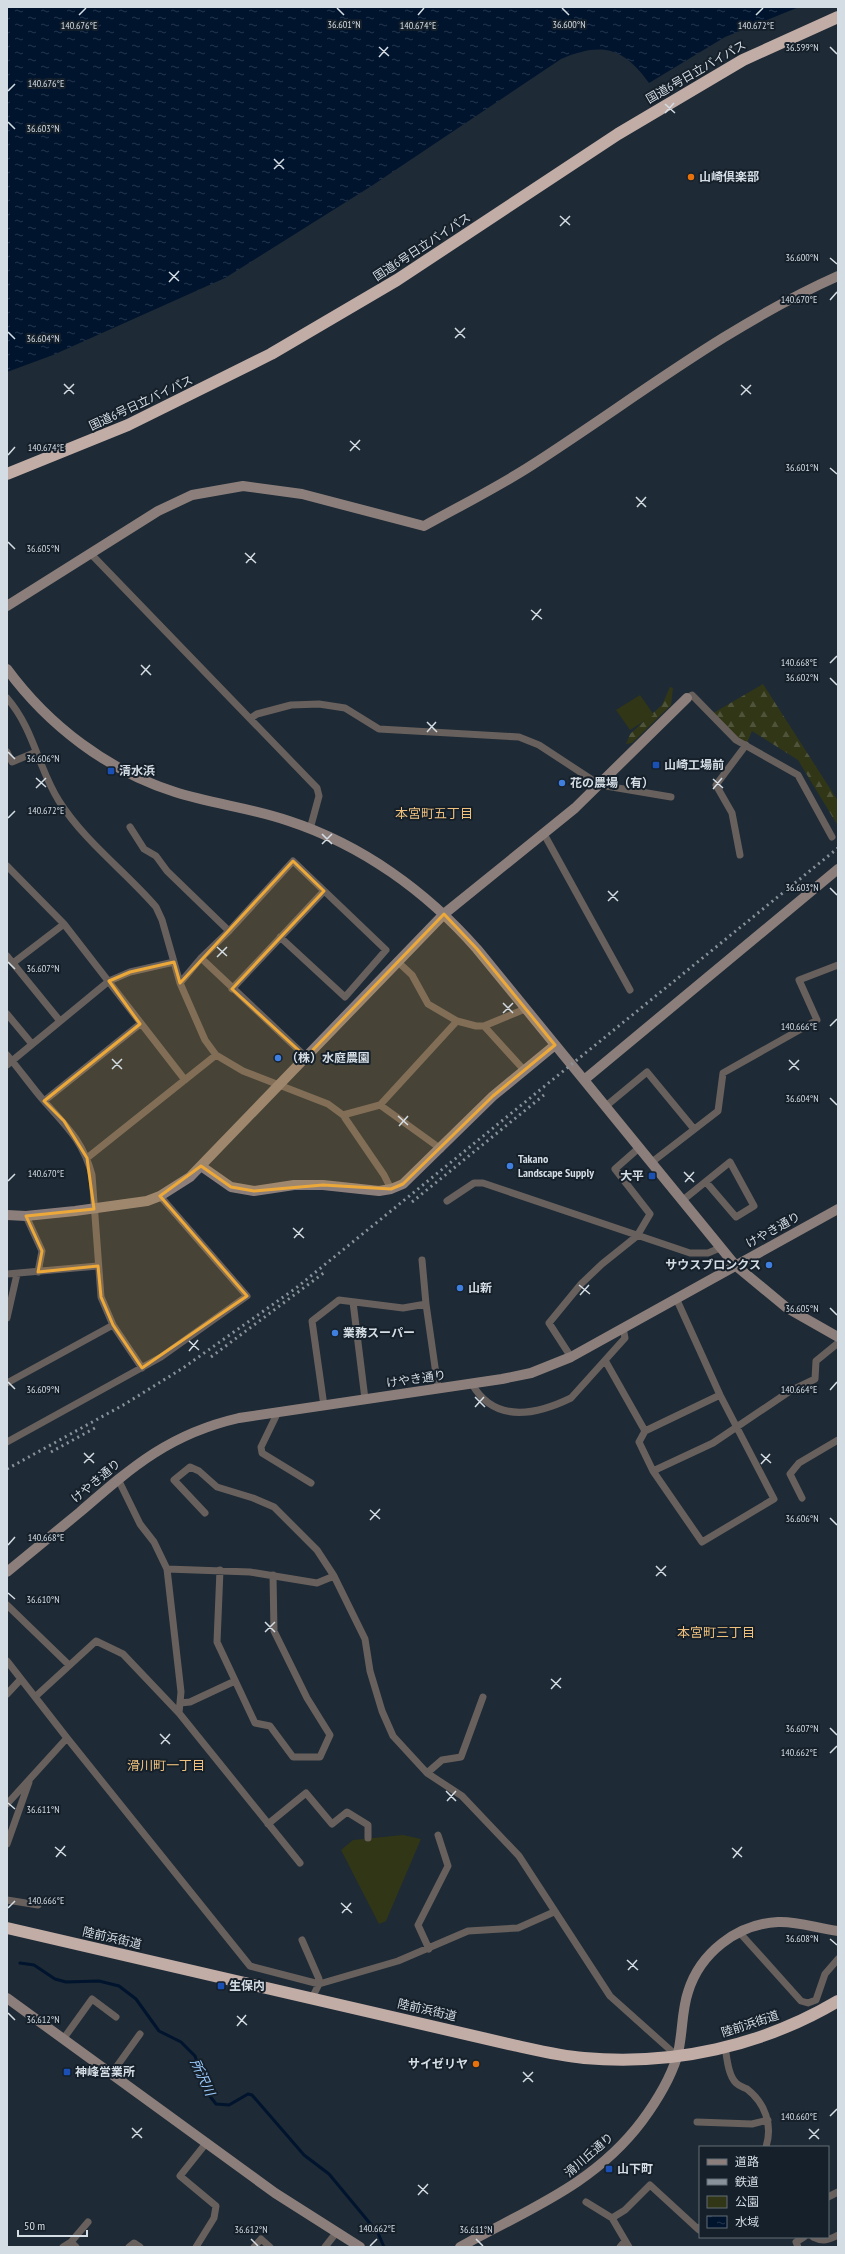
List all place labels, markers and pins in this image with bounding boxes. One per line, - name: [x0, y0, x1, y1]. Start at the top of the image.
- place label: 山崎倶楽部: [699, 169, 759, 184]
- marker: 山崎倶楽部: [686, 172, 696, 182]
- place label: 山崎工場前: [664, 757, 724, 772]
- marker: 山崎工場前: [651, 760, 661, 770]
- place label: 清水浜: [119, 763, 155, 778]
- marker: 清水浜: [106, 766, 116, 776]
- place label: 花の農場（有）: [570, 775, 654, 790]
- marker: 花の農場（有）: [557, 778, 567, 788]
- place label: （株）水庭農園: [286, 1050, 370, 1065]
- marker: （株）水庭農園: [273, 1053, 283, 1063]
- place label: Takano Landscape Supply: [518, 1151, 594, 1180]
- marker: Takano Landscape Supply: [505, 1161, 515, 1171]
- place label: 大平: [620, 1168, 644, 1183]
- marker: 大平: [647, 1171, 657, 1181]
- place label: サウスブロンクス: [665, 1257, 761, 1272]
- marker: サウスブロンクス: [764, 1260, 774, 1270]
- place label: 山新: [468, 1280, 492, 1295]
- marker: 山新: [455, 1283, 465, 1293]
- place label: 業務スーパー: [343, 1325, 415, 1340]
- marker: 業務スーパー: [330, 1328, 340, 1338]
- place label: 生保内: [229, 1978, 265, 1993]
- marker: 生保内: [216, 1981, 226, 1991]
- place label: サイゼリヤ: [408, 2056, 468, 2071]
- marker: サイゼリヤ: [471, 2059, 481, 2069]
- place label: 神峰営業所: [75, 2064, 135, 2079]
- marker: 神峰営業所: [62, 2067, 72, 2077]
- place label: 山下町: [617, 2161, 653, 2176]
- marker: 山下町: [604, 2164, 614, 2174]

